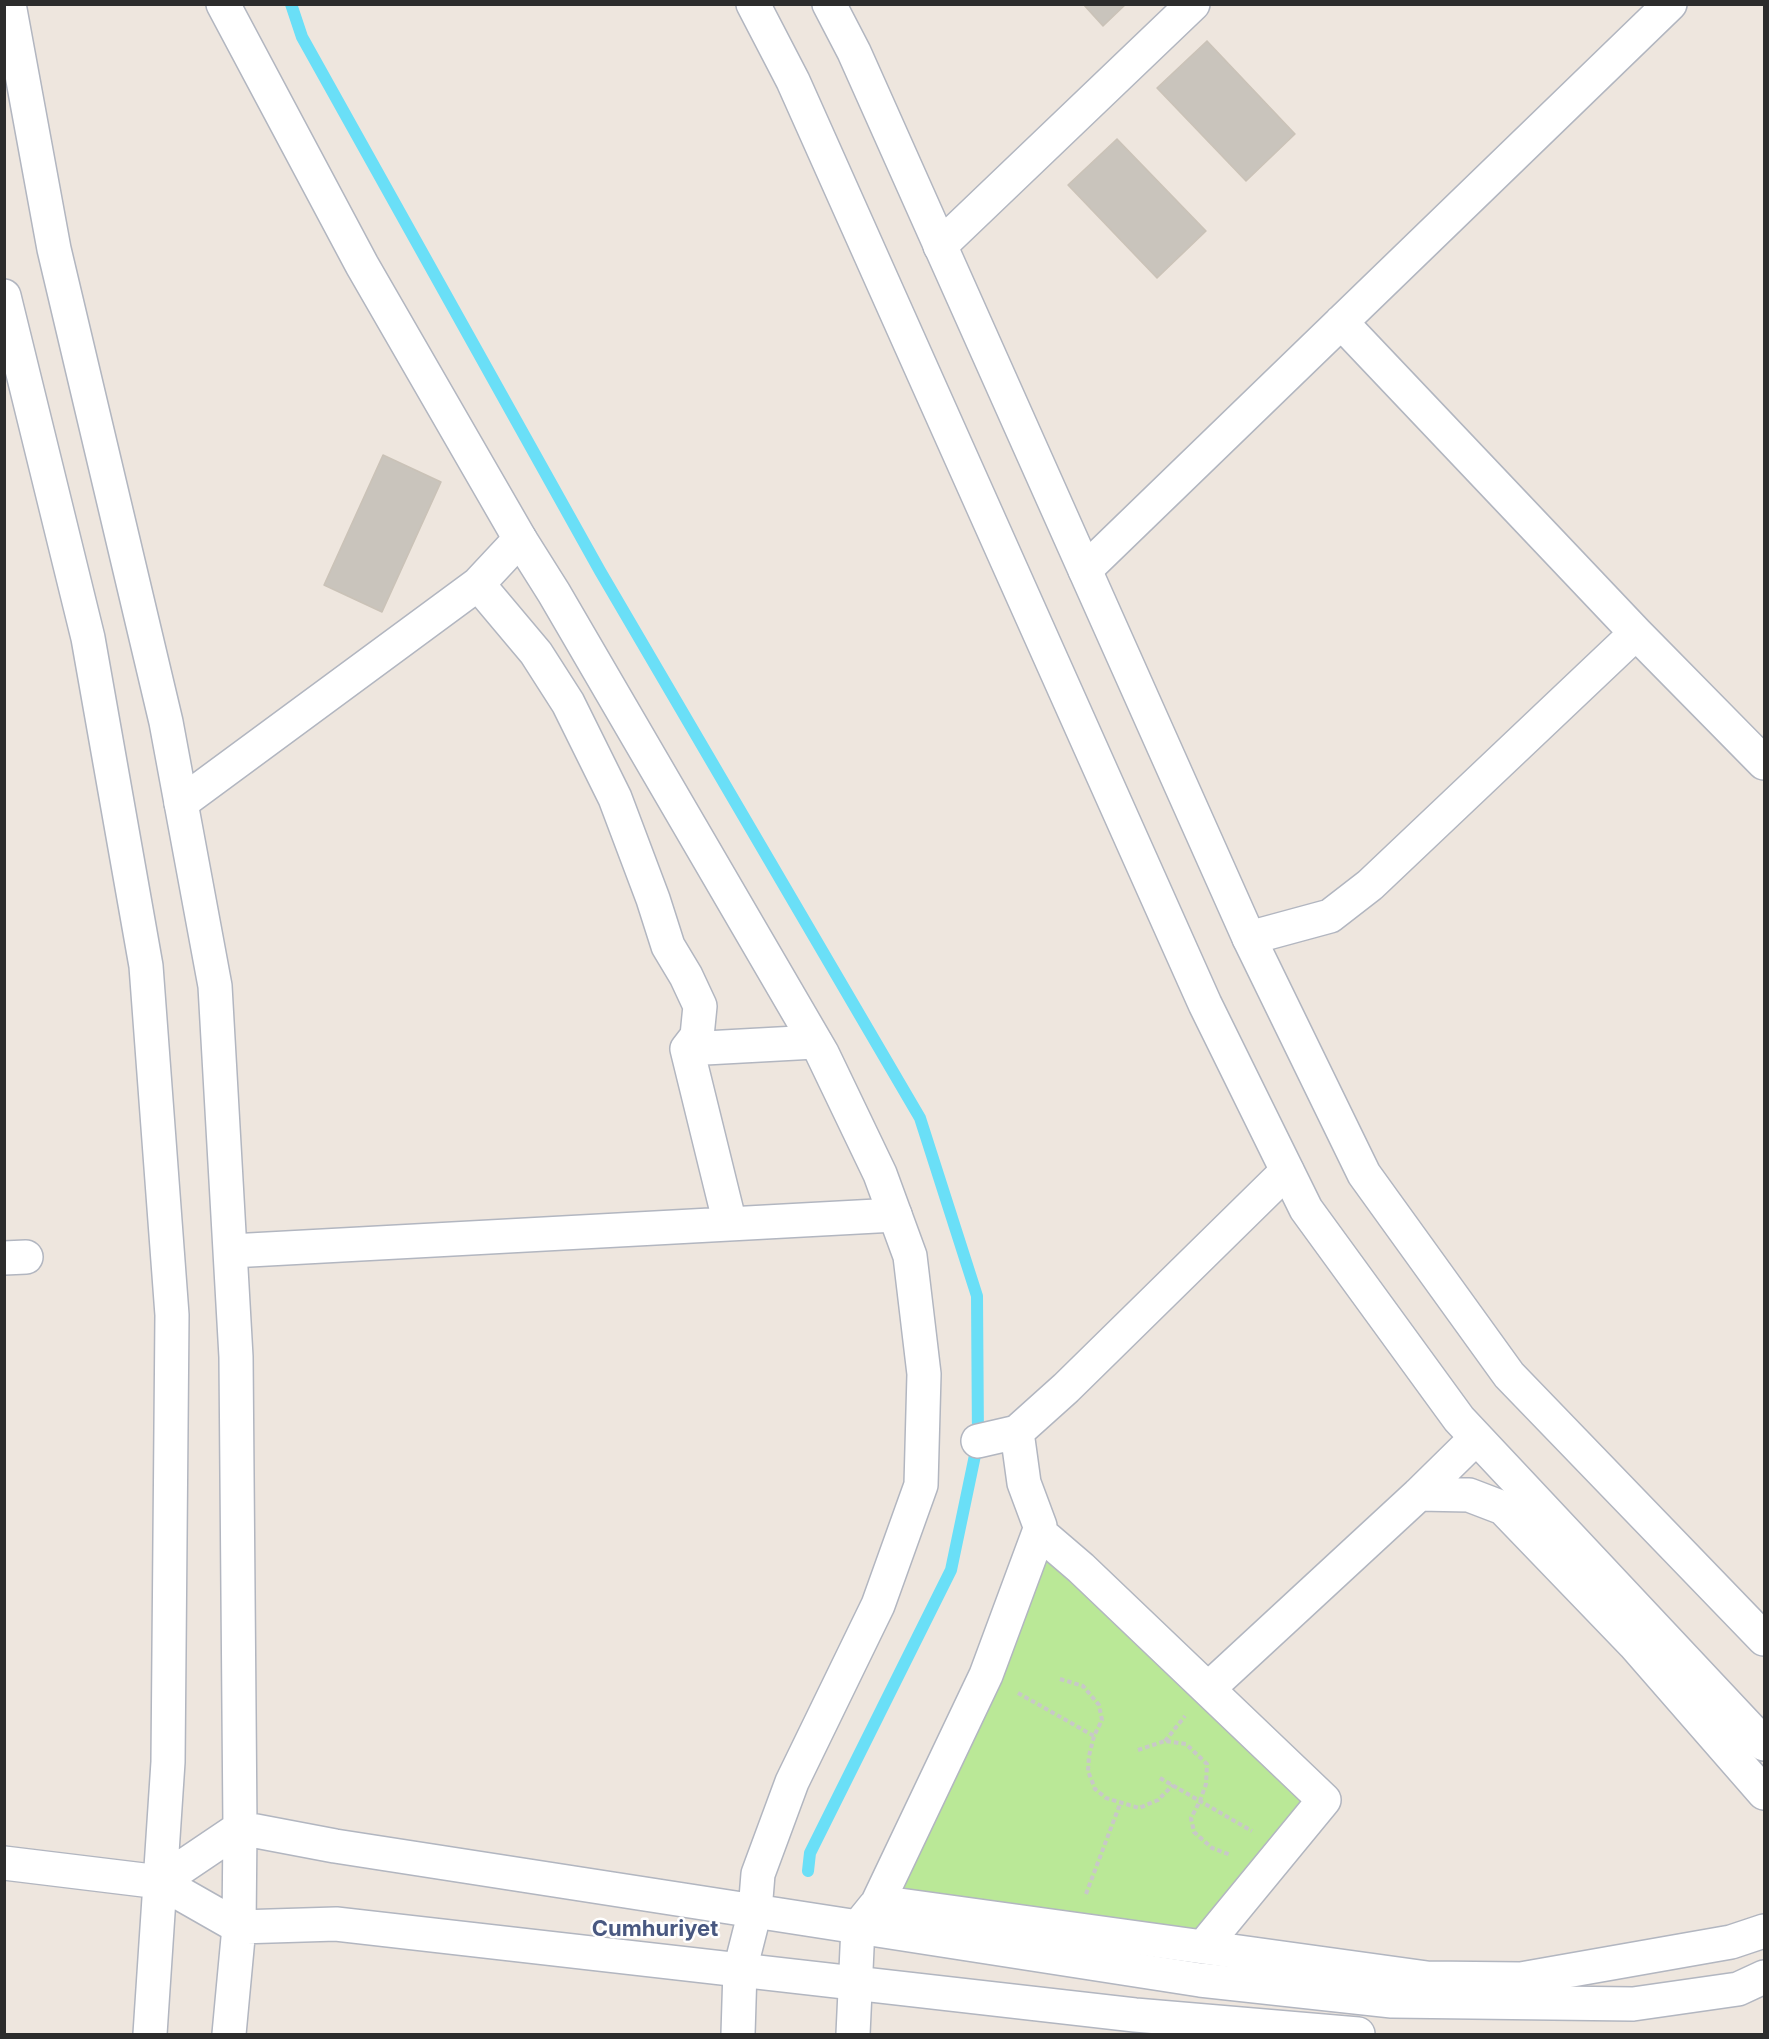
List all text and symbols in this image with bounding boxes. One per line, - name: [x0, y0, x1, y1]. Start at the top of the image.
- district label: Cumhuriyet: [592, 1916, 718, 1942]

